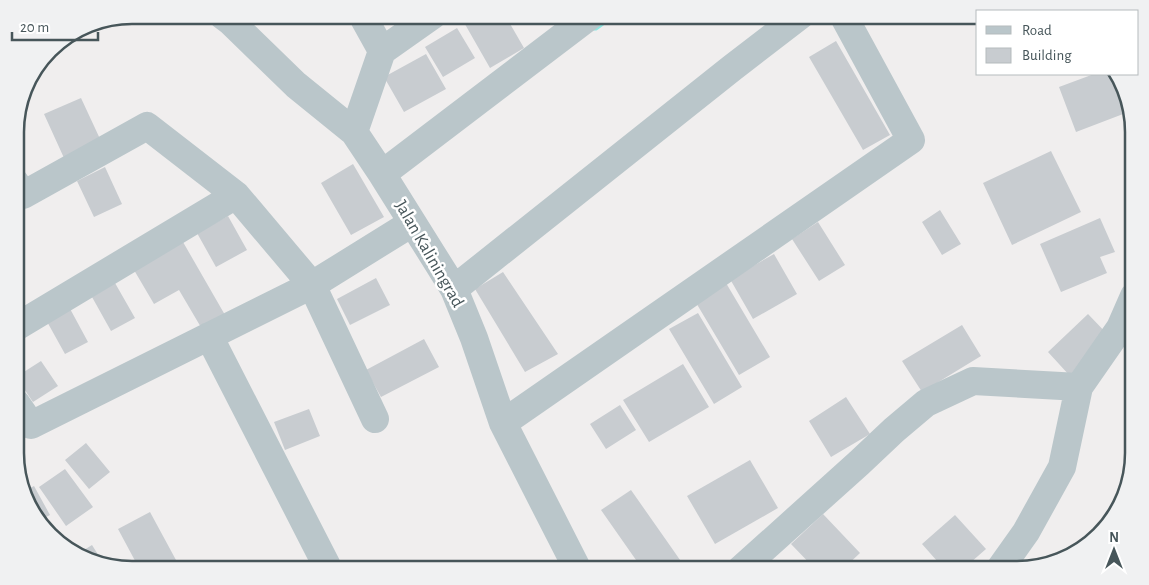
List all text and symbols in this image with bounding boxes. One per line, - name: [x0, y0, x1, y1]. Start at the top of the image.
- scale bar: [12, 10, 99, 42]
- legend: [976, 10, 1139, 75]
- text: 20 m: [20, 20, 49, 35]
- text: Road: [1022, 23, 1052, 38]
- text: Building: [1022, 48, 1072, 63]
- street label: Jalan Kaliningrad: [391, 197, 467, 311]
- north arrow: [1089, 525, 1139, 575]
- text: N: [1109, 531, 1119, 545]

